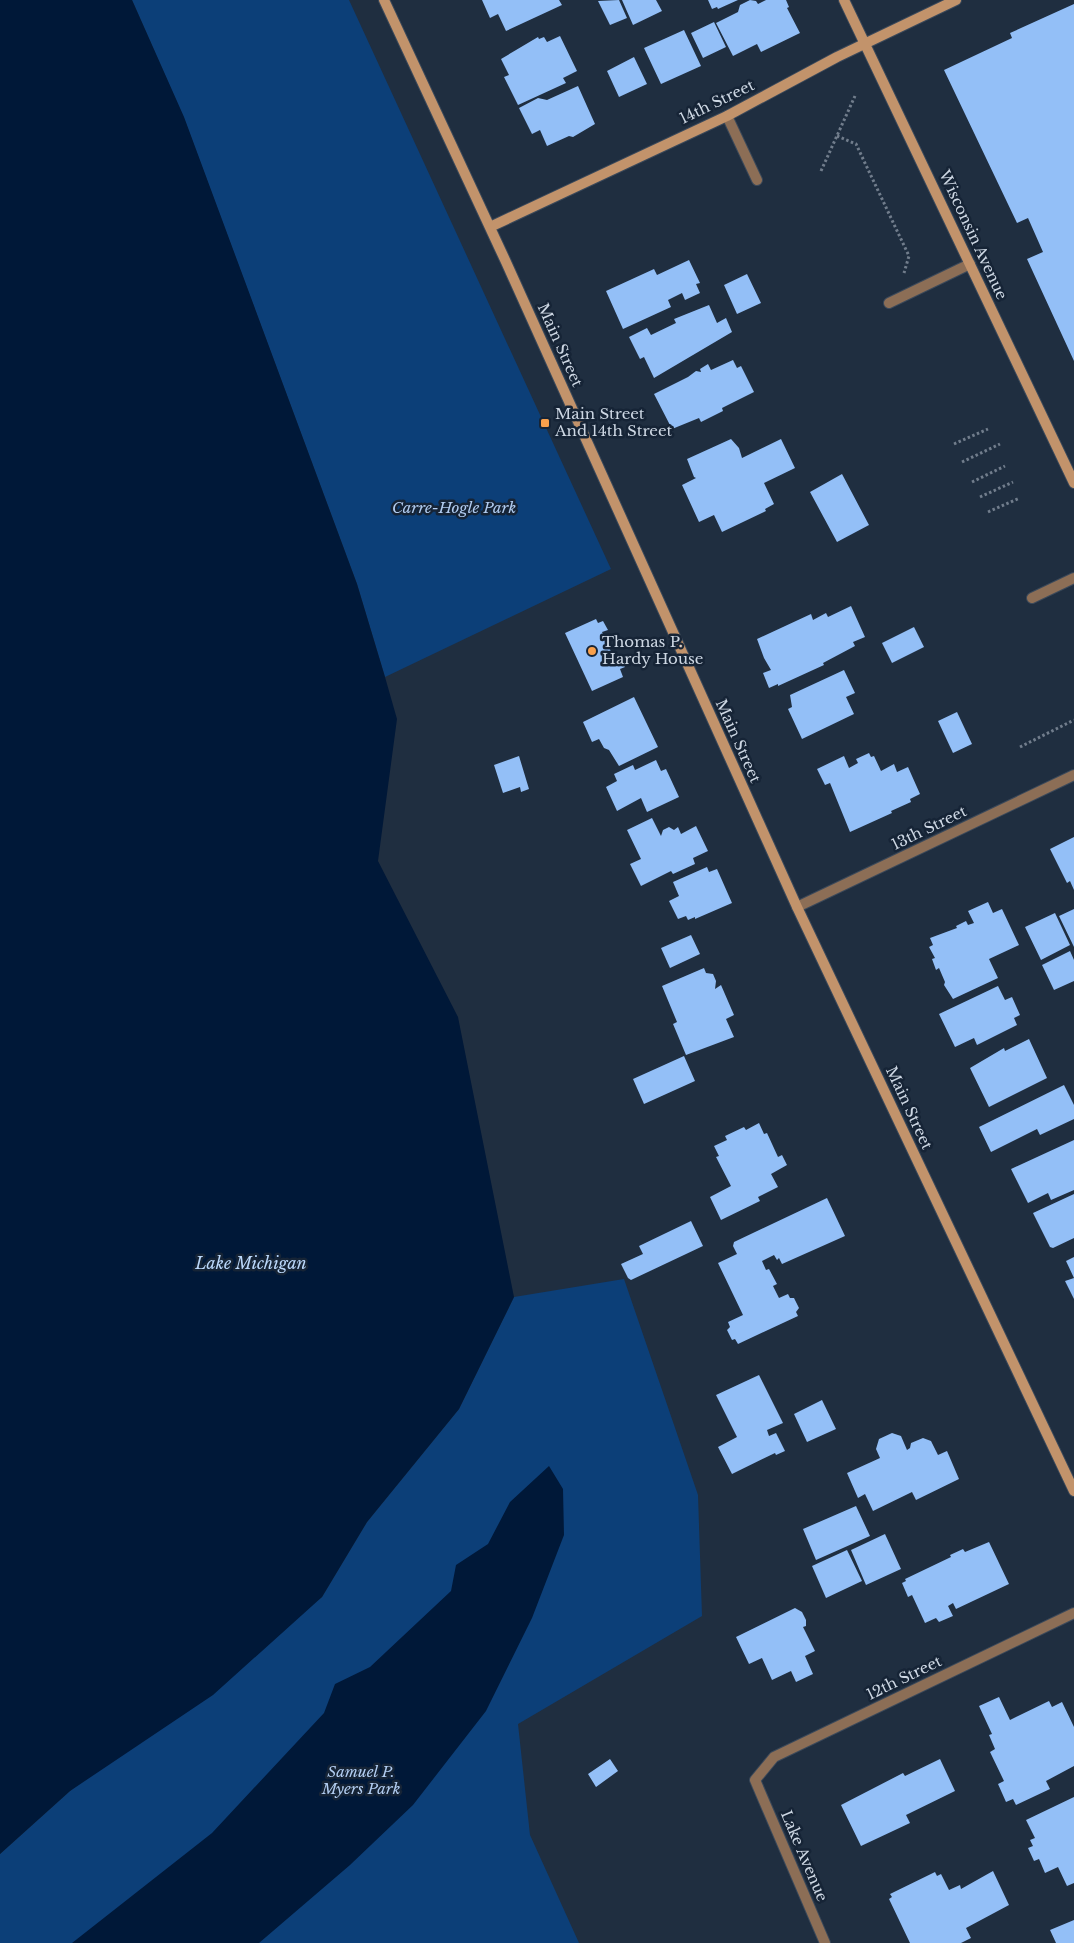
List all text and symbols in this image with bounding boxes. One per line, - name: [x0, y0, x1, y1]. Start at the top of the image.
- street label: 14th Street: [676, 75, 758, 128]
- street label: Wisconsin Avenue: [935, 166, 1012, 303]
- street label: Main Street: [534, 300, 587, 390]
- place label: Main Street And 14th Street: [554, 404, 673, 440]
- marker: Main Street And 14th Street: [539, 417, 551, 429]
- park label: Carre-Hogle Park: [392, 498, 516, 517]
- place label: Thomas P. Hardy House: [602, 632, 703, 668]
- marker: Thomas P. Hardy House: [586, 645, 598, 657]
- street label: Main Street: [712, 696, 765, 786]
- street label: 13th Street: [888, 801, 970, 854]
- street label: Main Street: [882, 1063, 937, 1153]
- water label: Lake Michigan: [194, 1253, 307, 1273]
- street label: 12th Street: [863, 1651, 945, 1704]
- park label: Samuel P. Myers Park: [321, 1762, 400, 1798]
- street label: Lake Avenue: [777, 1807, 832, 1904]

